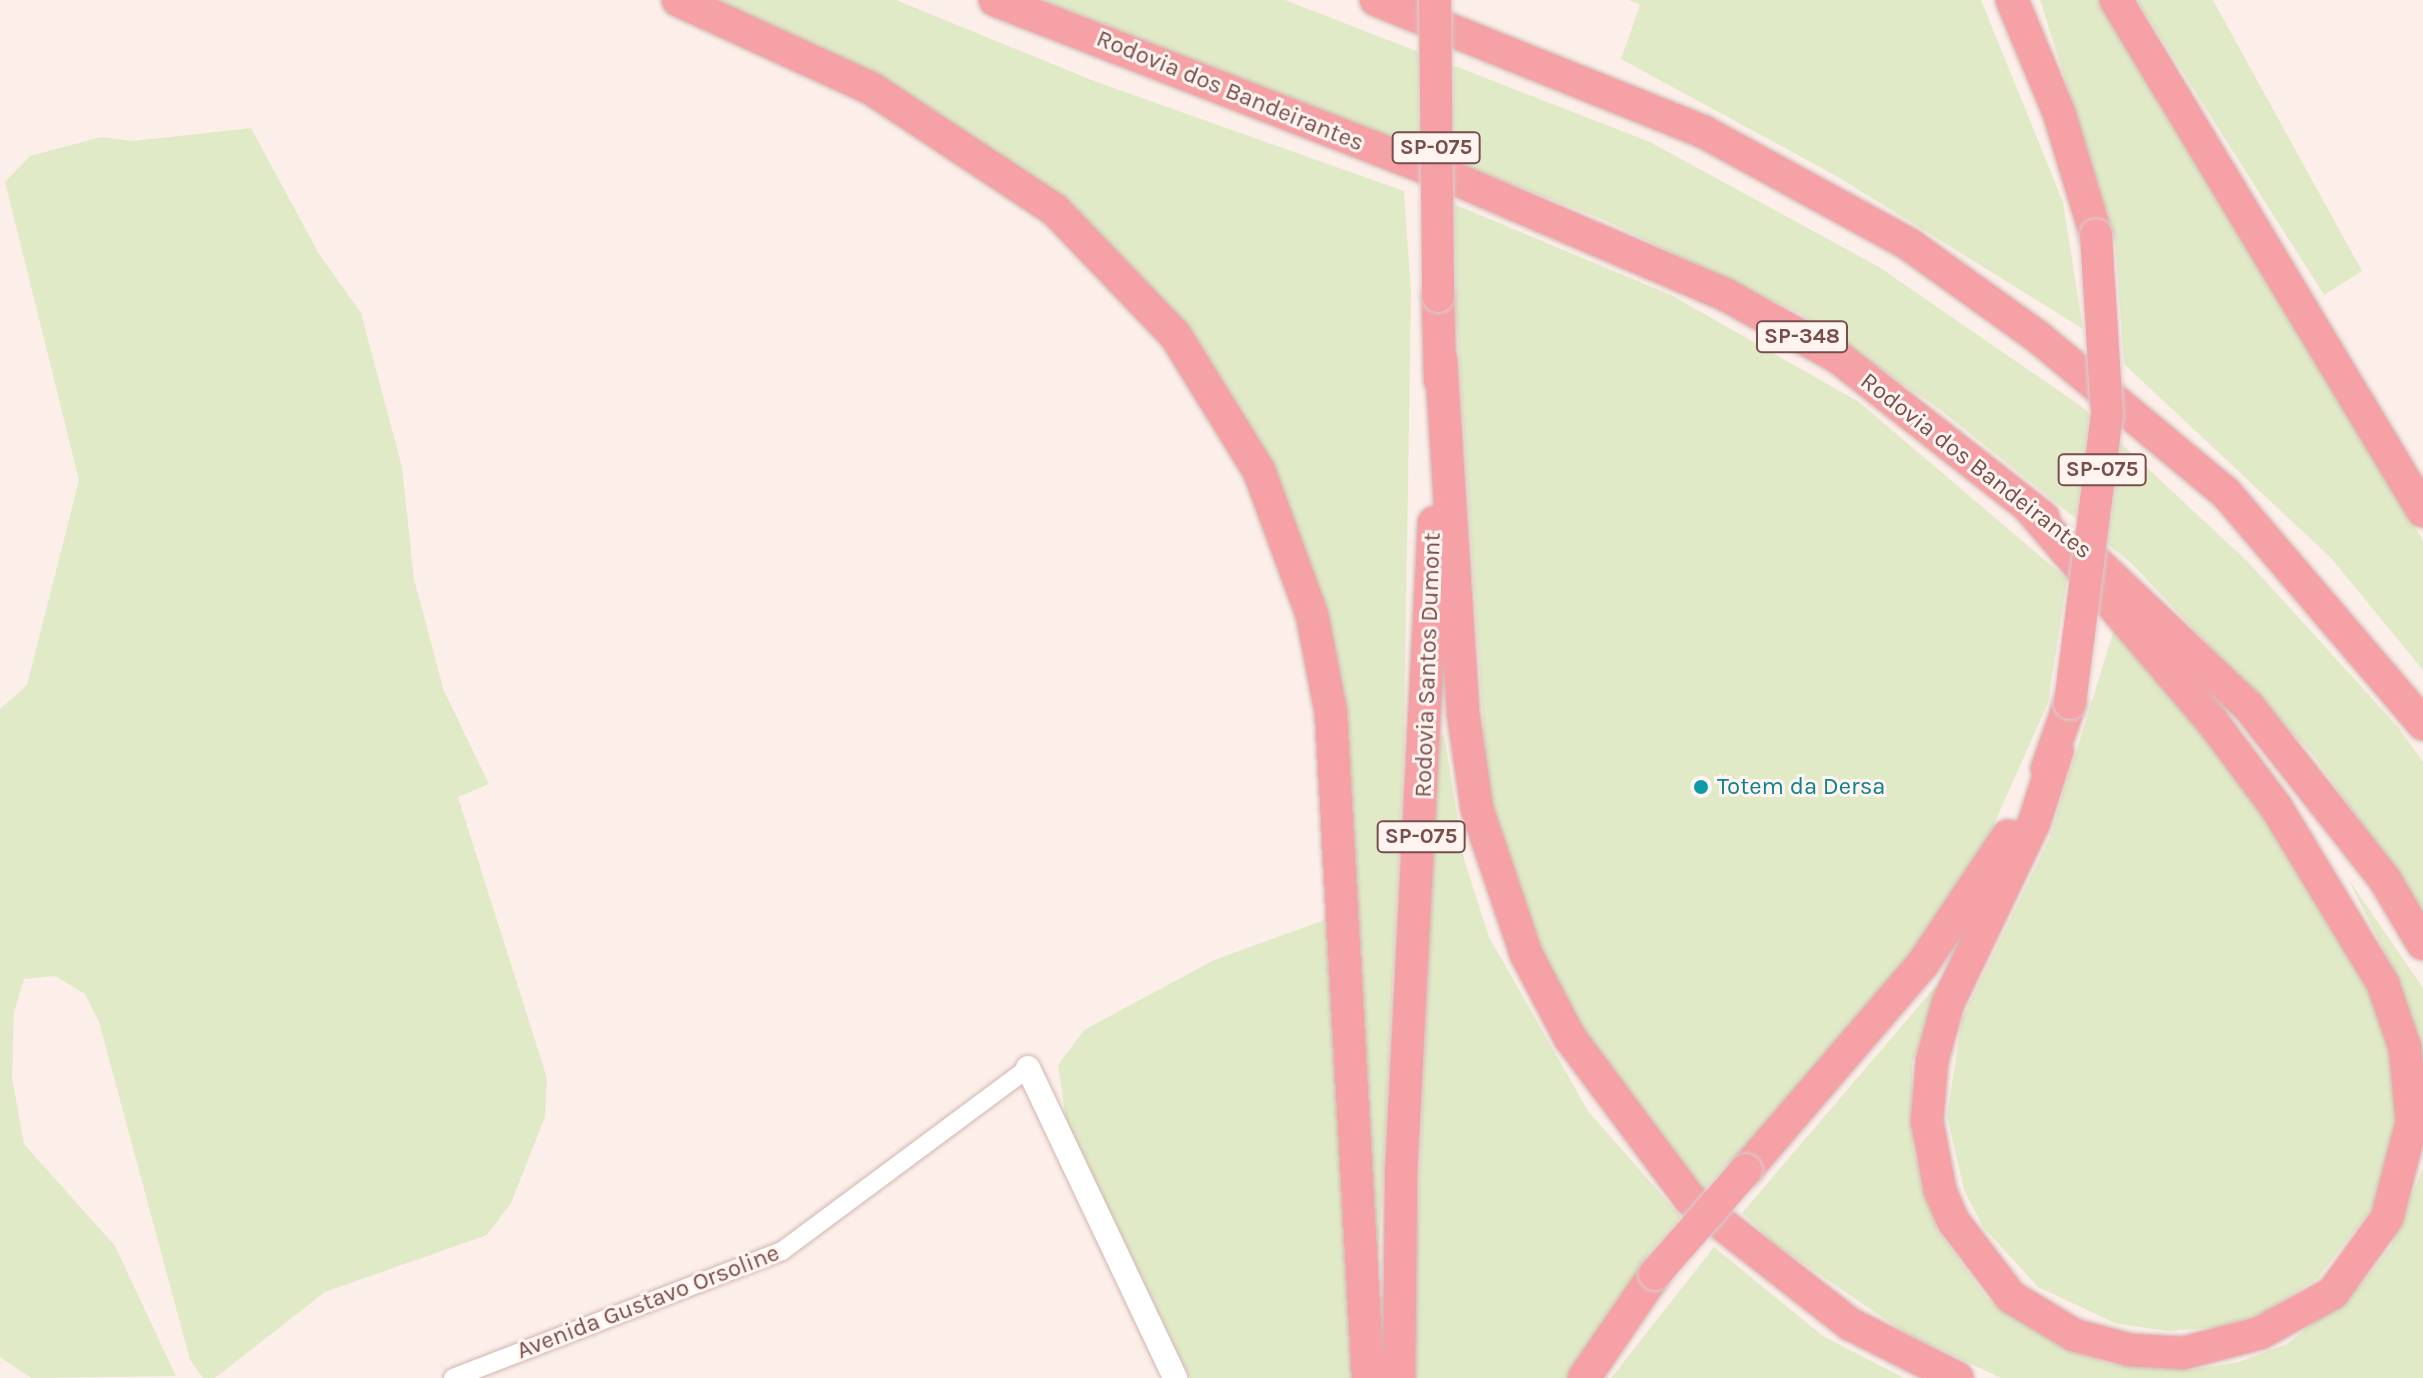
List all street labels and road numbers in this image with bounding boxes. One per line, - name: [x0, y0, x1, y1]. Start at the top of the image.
- street label: Rodovia dos Bandeirantes: [1092, 24, 1368, 158]
- road number: SP-075: [1390, 130, 1482, 166]
- road number: SP-348: [1754, 319, 1850, 355]
- street label: Rodovia dos Bandeirantes: [1855, 367, 2097, 565]
- road number: SP-075: [2056, 452, 2148, 488]
- street label: Rodovia Santos Dumont: [1409, 532, 1447, 798]
- road number: SP-075: [1375, 819, 1467, 855]
- street label: Avenida Gustavo Orsoline: [513, 1239, 783, 1365]

